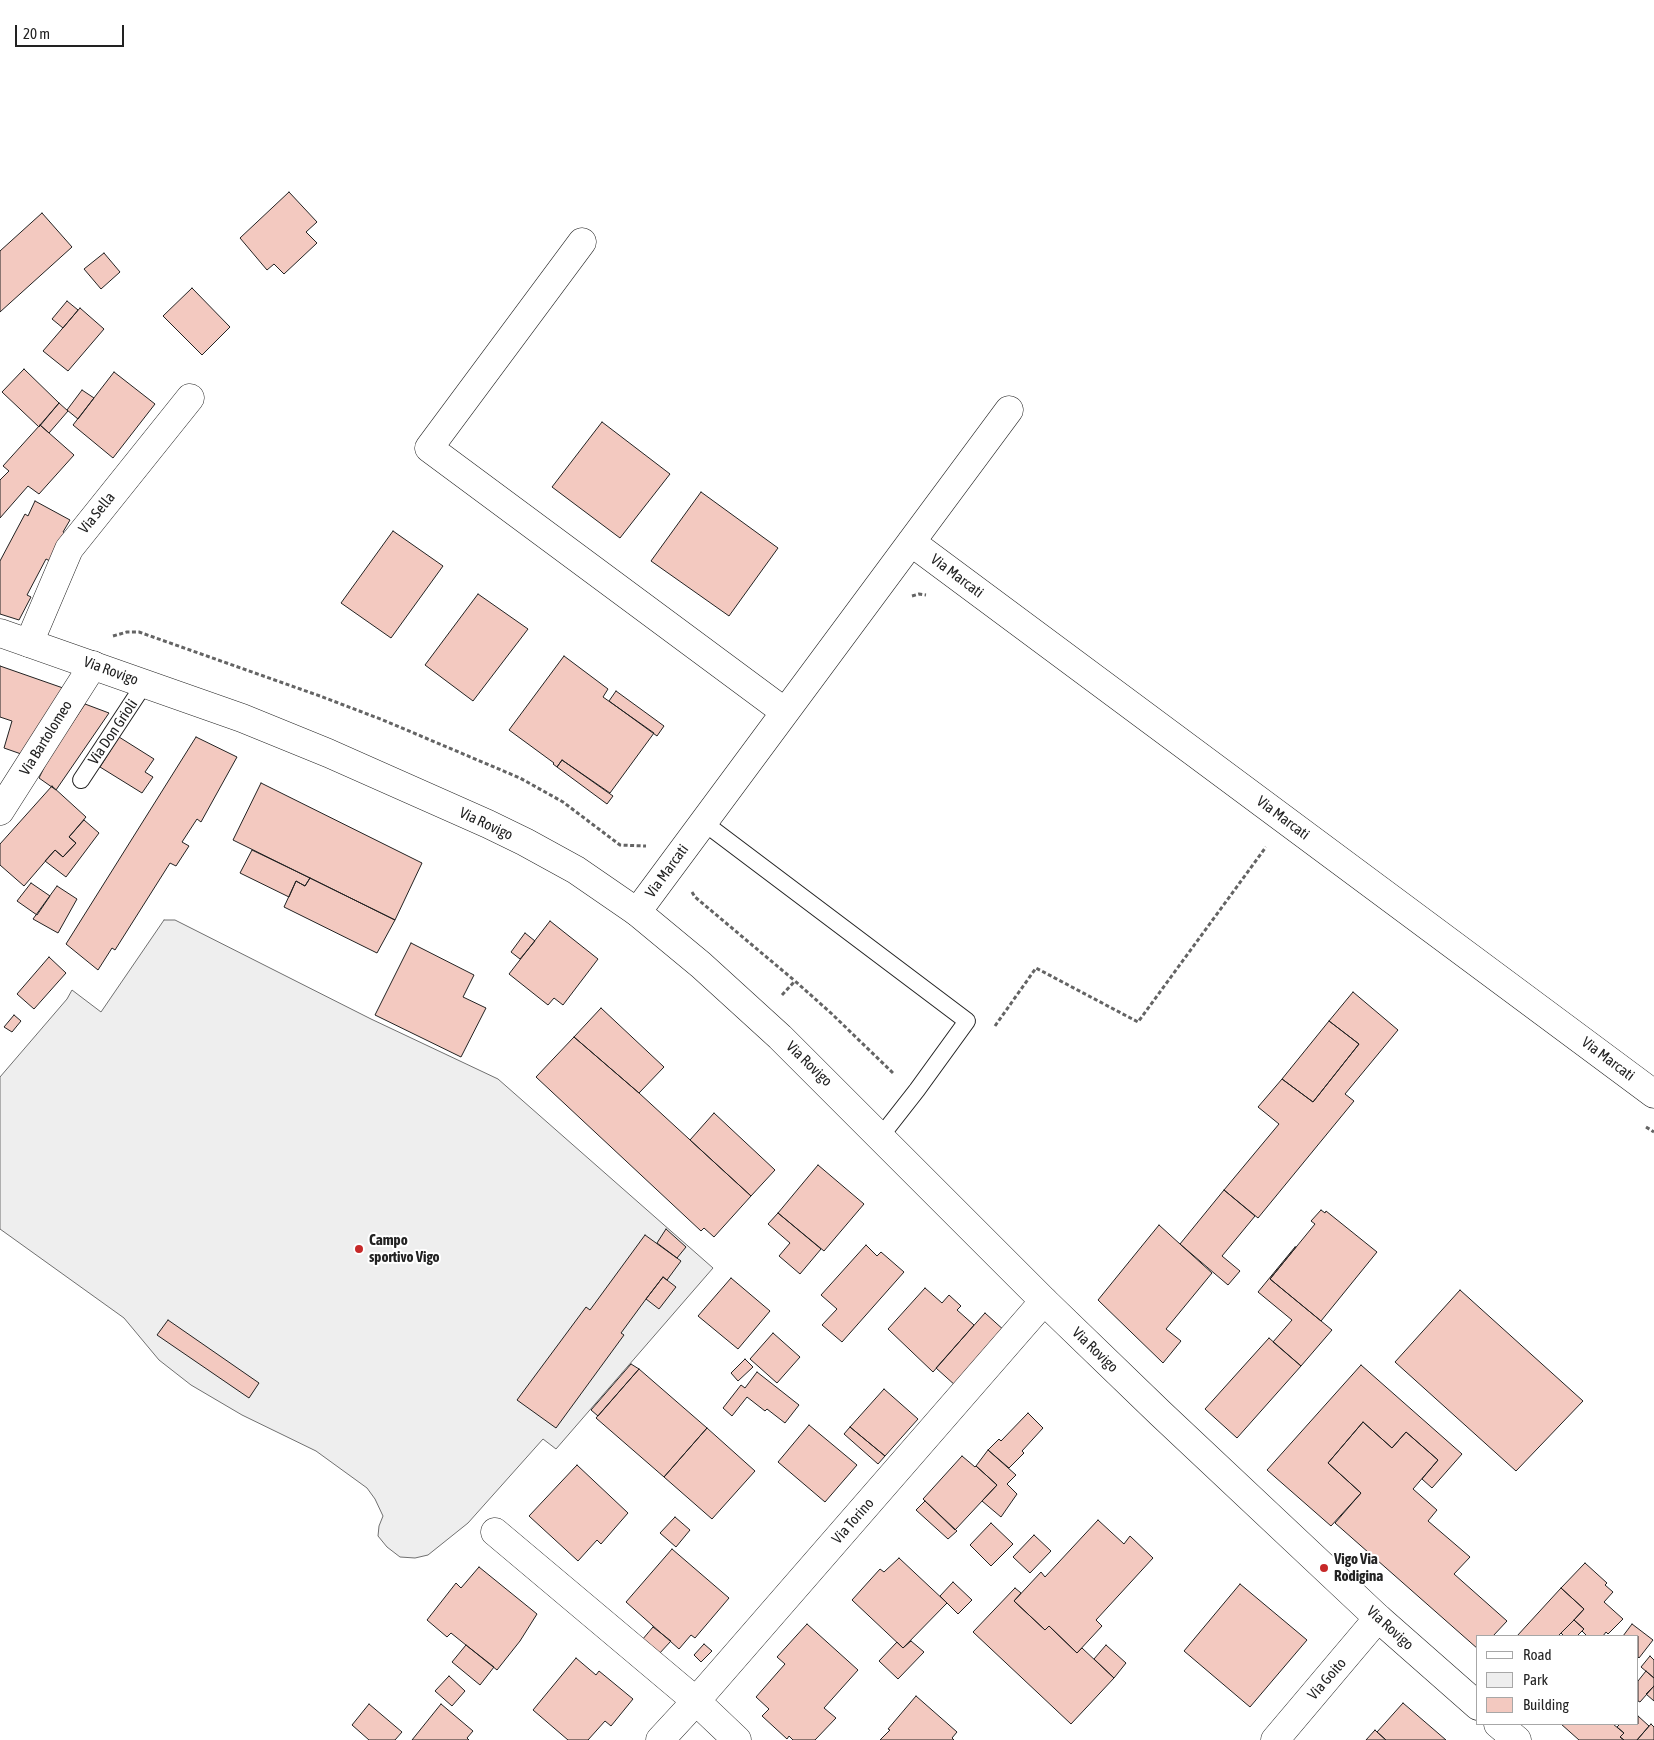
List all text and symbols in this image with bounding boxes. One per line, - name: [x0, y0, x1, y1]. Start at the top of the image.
- scale bar: [18, 15, 126, 47]
- text: 20 m: [23, 25, 50, 42]
- street label: Via Sella: [75, 489, 119, 537]
- street label: Via Marcati: [927, 550, 987, 602]
- street label: Via Rovigo: [81, 653, 141, 689]
- street label: Via Don Grioli: [85, 696, 141, 768]
- street label: Via Bartolomeo: [16, 697, 76, 779]
- street label: Via Marcati: [1253, 792, 1313, 844]
- street label: Via Rovigo: [456, 804, 516, 844]
- street label: Via Marcati: [642, 841, 692, 901]
- street label: Via Marcati: [1578, 1033, 1638, 1085]
- street label: Via Rovigo: [782, 1038, 836, 1090]
- place label: Campo sportivo Vigo: [369, 1231, 440, 1266]
- marker: Campo sportivo Vigo: [353, 1243, 365, 1255]
- street label: Via Rovigo: [1068, 1324, 1122, 1376]
- street label: Via Torino: [828, 1494, 878, 1548]
- place label: Vigo Via Rodigina: [1334, 1550, 1383, 1585]
- marker: Vigo Via Rodigina: [1318, 1562, 1330, 1574]
- street label: Via Rovigo: [1363, 1602, 1417, 1654]
- legend: [1476, 1635, 1639, 1725]
- text: Road: [1523, 1646, 1552, 1663]
- street label: Via Goito: [1304, 1654, 1350, 1704]
- text: Park: [1523, 1671, 1548, 1688]
- text: Building: [1523, 1696, 1569, 1713]

